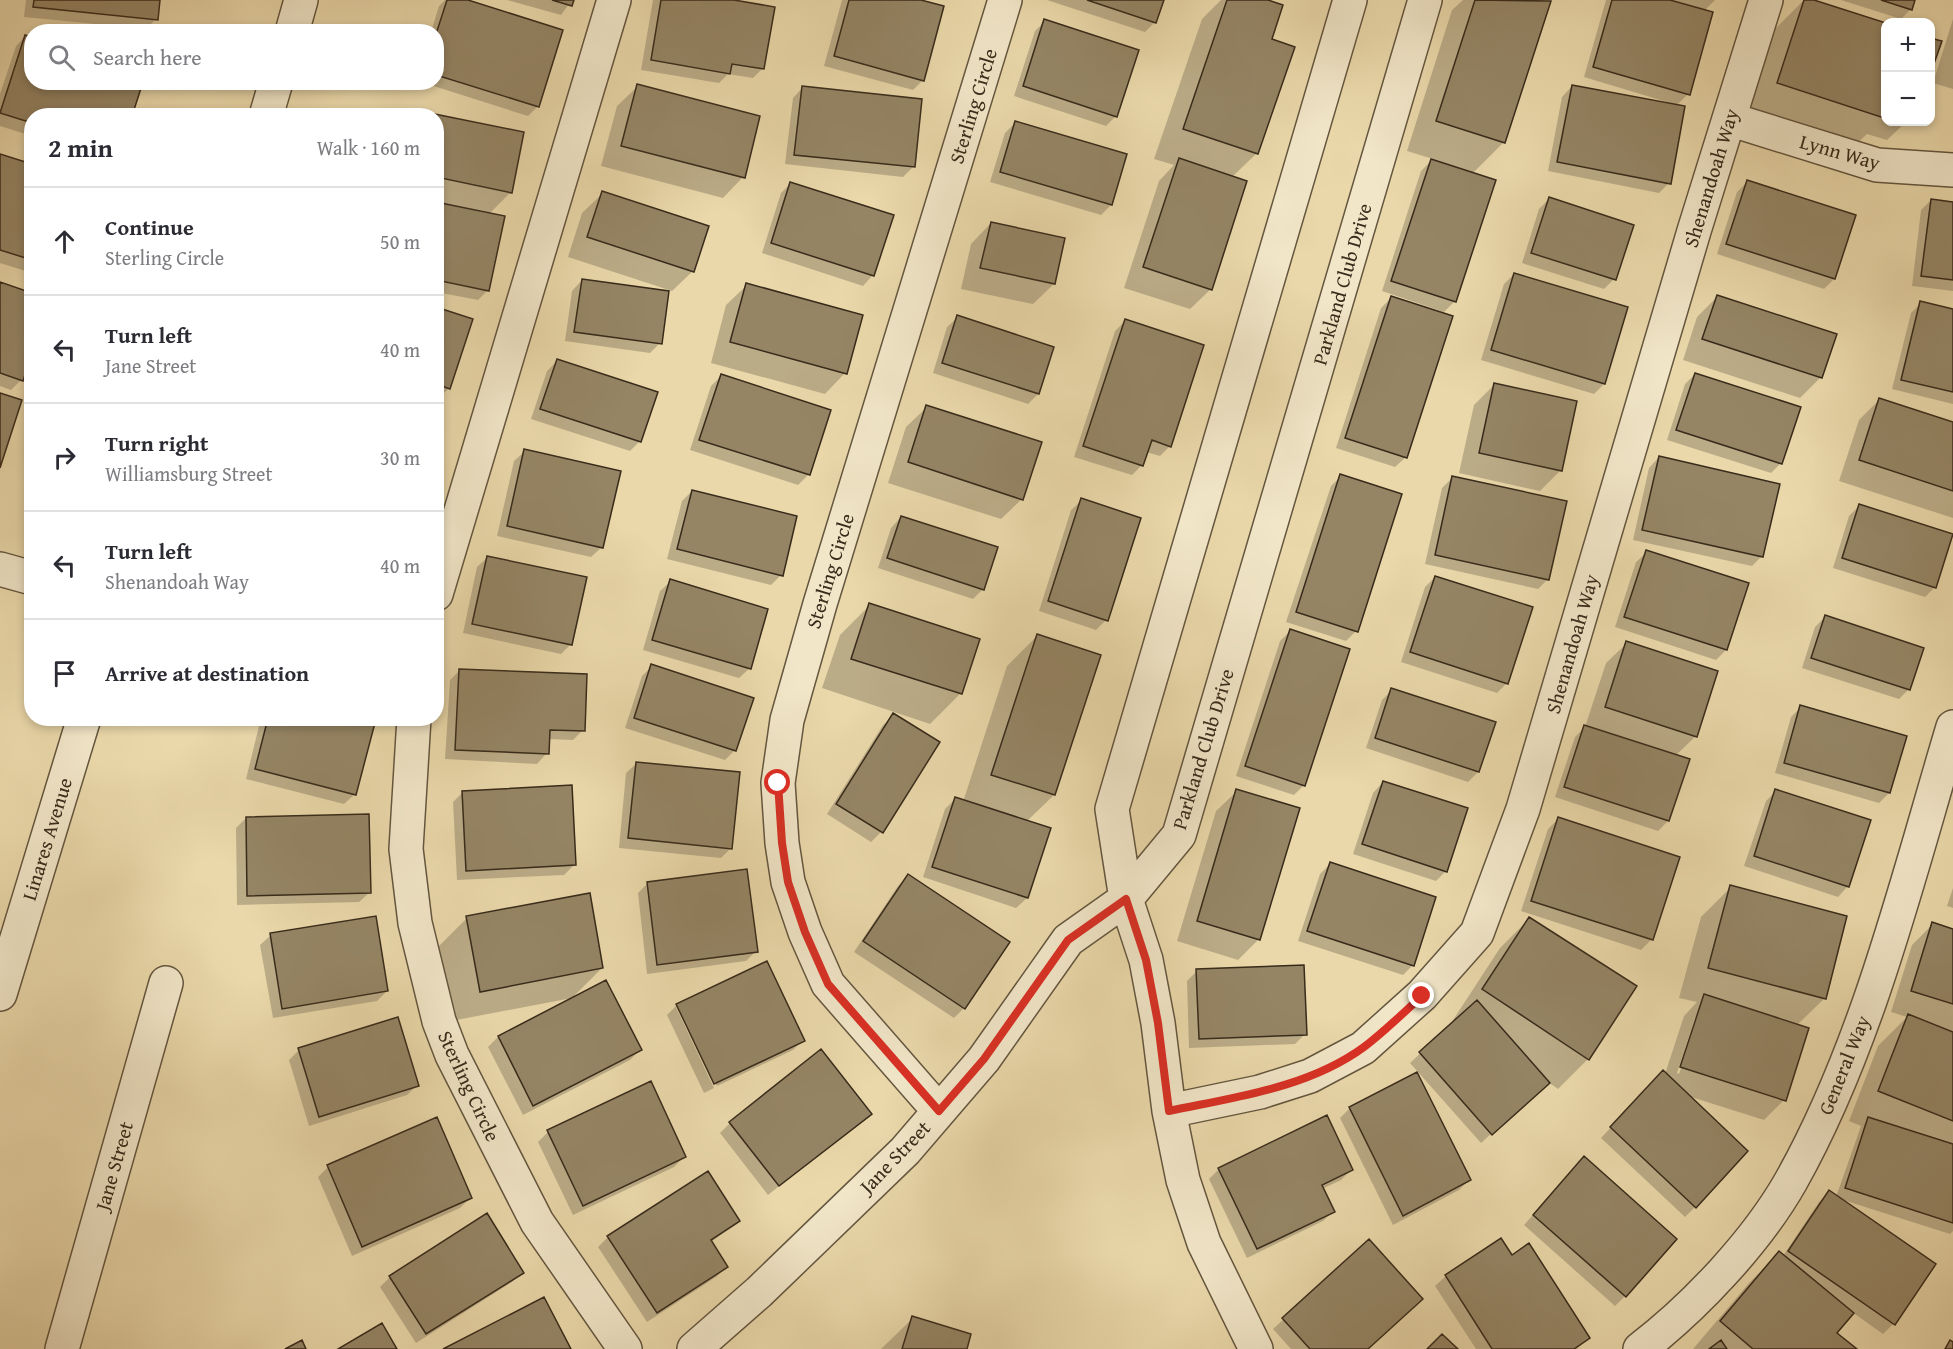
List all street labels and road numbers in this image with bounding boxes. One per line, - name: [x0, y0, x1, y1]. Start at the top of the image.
- street label: Sterling Circle: [941, 45, 1004, 167]
- street label: Shenandoah Way: [1676, 105, 1745, 251]
- street label: Lynn Way: [1797, 126, 1884, 177]
- street label: Parkland Club Drive: [1305, 200, 1378, 368]
- street label: Sterling Circle: [798, 510, 861, 632]
- street label: Shenandoah Way: [1538, 571, 1605, 717]
- street label: Parkland Club Drive: [1164, 665, 1241, 833]
- street label: Linares Avenue: [14, 774, 79, 904]
- street label: General Way: [1810, 1011, 1877, 1119]
- street label: Sterling Circle: [431, 1026, 508, 1146]
- street label: Jane Street: [850, 1114, 937, 1202]
- street label: Jane Street: [86, 1118, 140, 1217]

